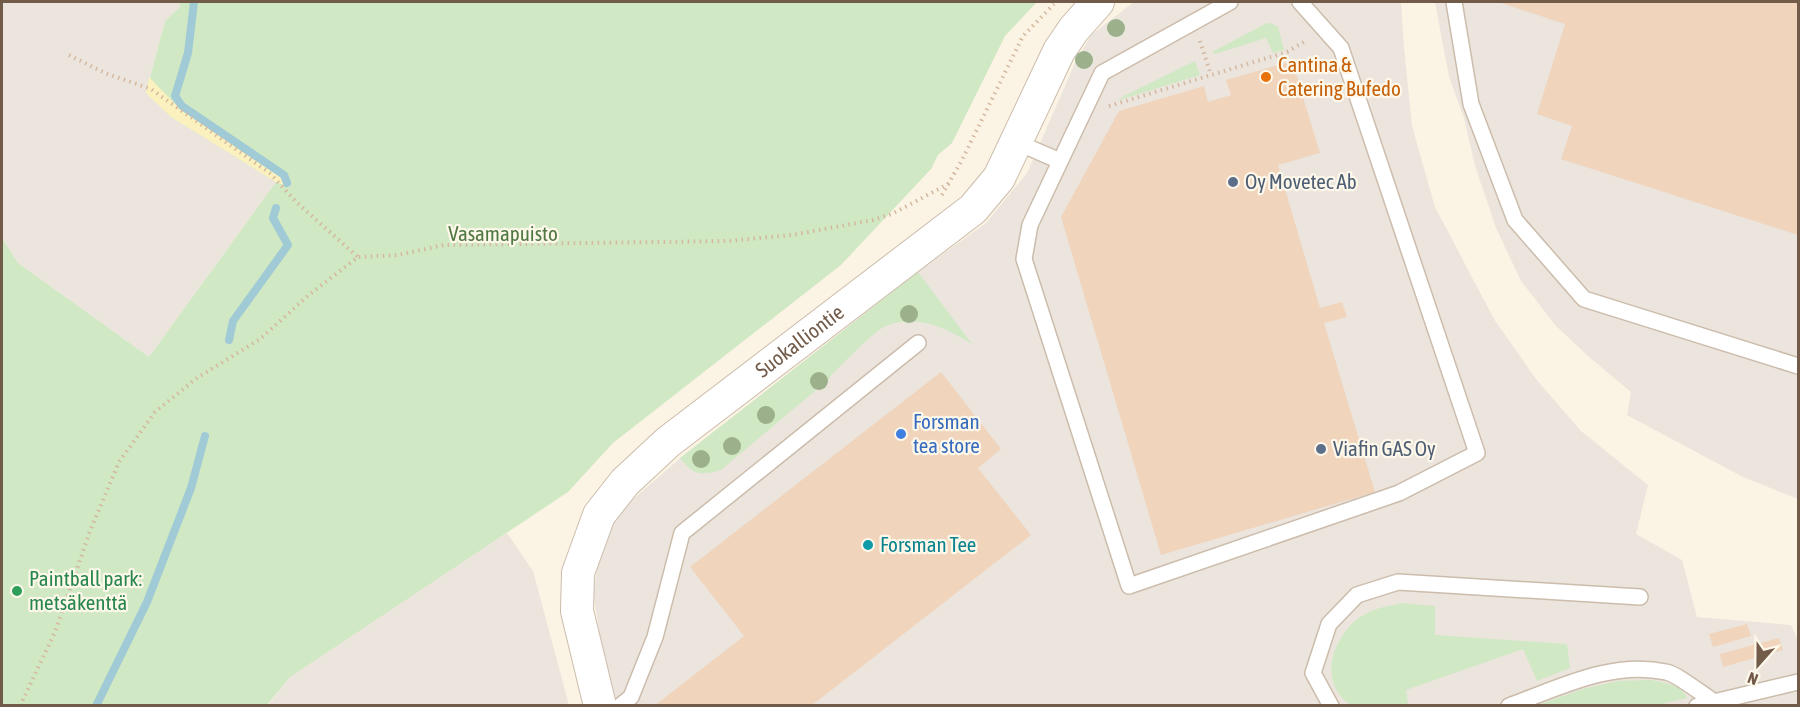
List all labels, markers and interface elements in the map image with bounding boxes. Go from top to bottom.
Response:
place label: Cantina & Catering Bufedo [1278,52,1401,100]
marker: Cantina & Catering Bufedo [1259,70,1273,84]
place label: Oy Movetec Ab [1245,169,1357,193]
marker: Oy Movetec Ab [1226,175,1240,189]
park label: Vasamapuisto [448,221,558,245]
street label: Suokalliontie [750,299,848,382]
place label: Forsman tea store [913,409,980,457]
marker: Forsman tea store [894,427,908,441]
place label: Viafin GAS Oy [1333,436,1436,460]
marker: Viafin GAS Oy [1314,442,1328,456]
place label: Forsman Tee [880,532,976,556]
marker: Forsman Tee [861,538,875,552]
place label: Paintball park: metsäkenttä [29,566,142,614]
marker: Paintball park: metsäkenttä [10,584,24,598]
north arrow [1728,635,1788,695]
text: N [1745,669,1760,689]

